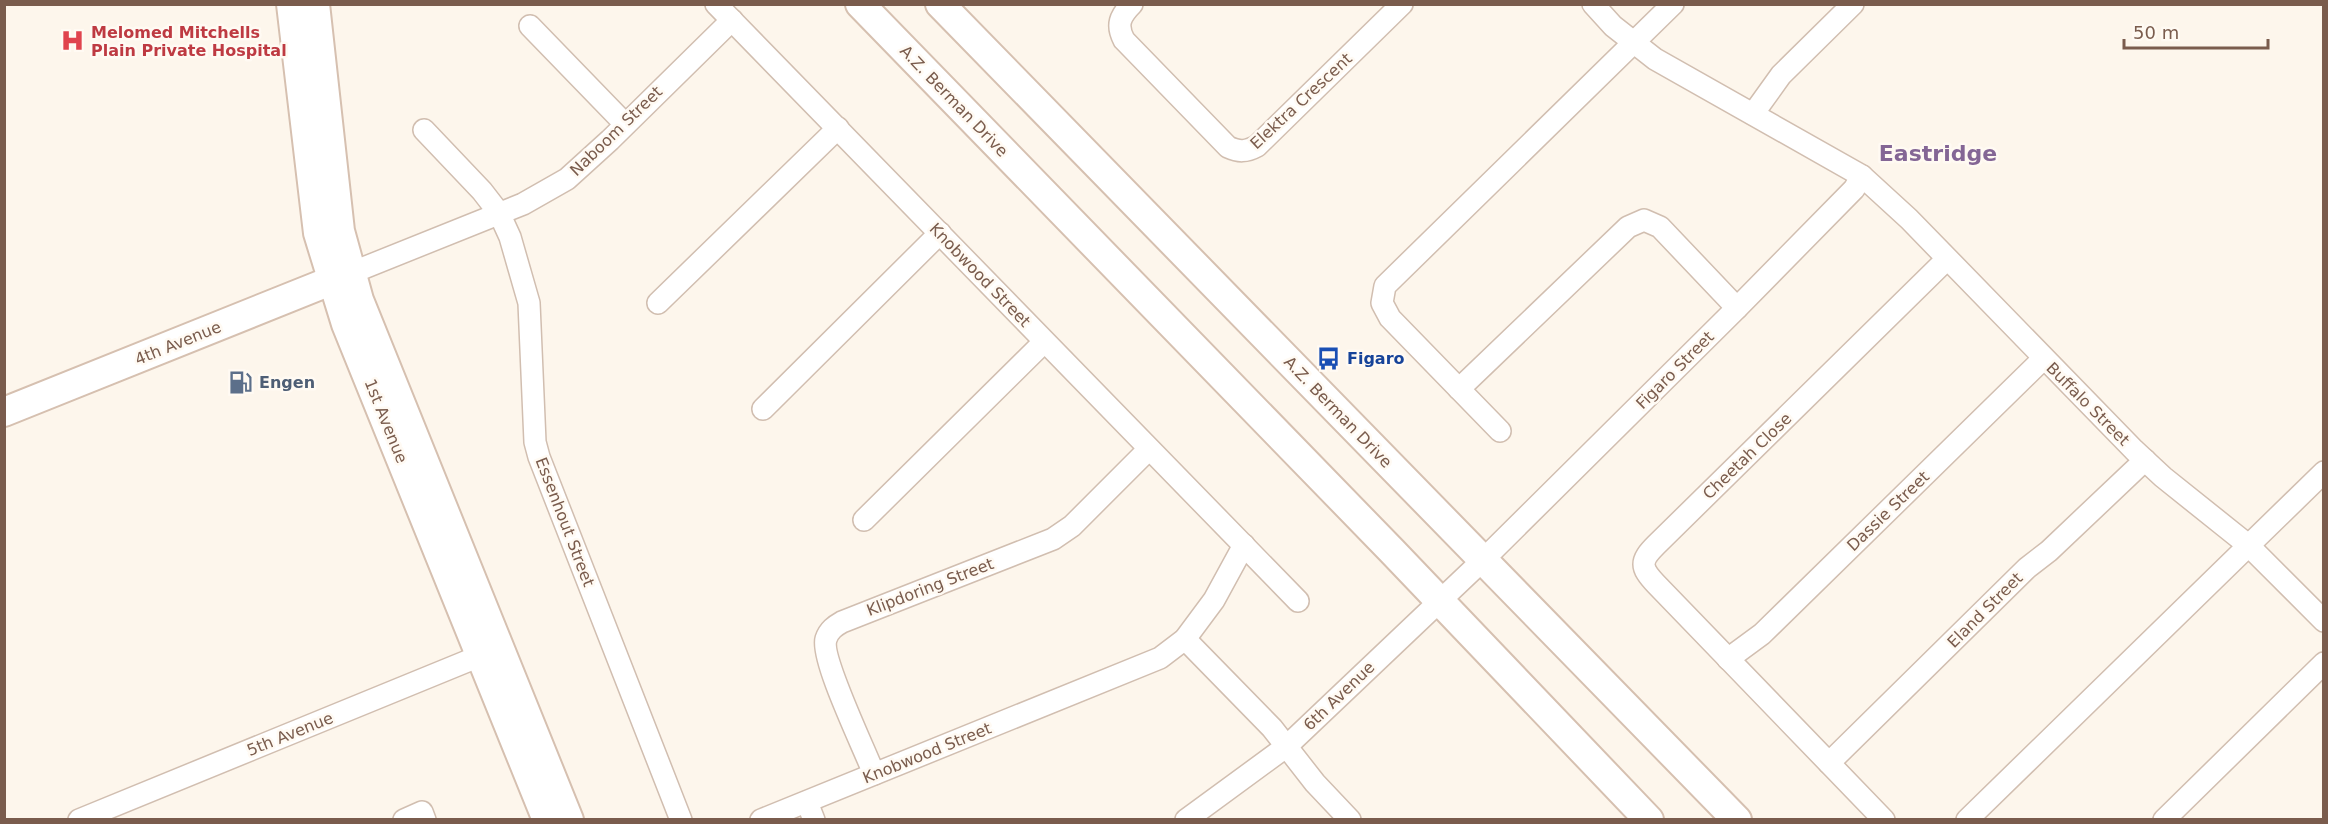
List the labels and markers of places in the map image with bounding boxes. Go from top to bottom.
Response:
place label: Melomed Mitchells Plain Private Hospital [91,23,287,60]
hospital icon: Melomed Mitchells Plain Private Hospital [60,28,86,54]
bus stop icon: Figaro [1316,345,1342,371]
place label: Figaro [1347,349,1405,368]
fuel station icon: Engen [228,369,254,395]
place label: Engen [259,373,315,392]

